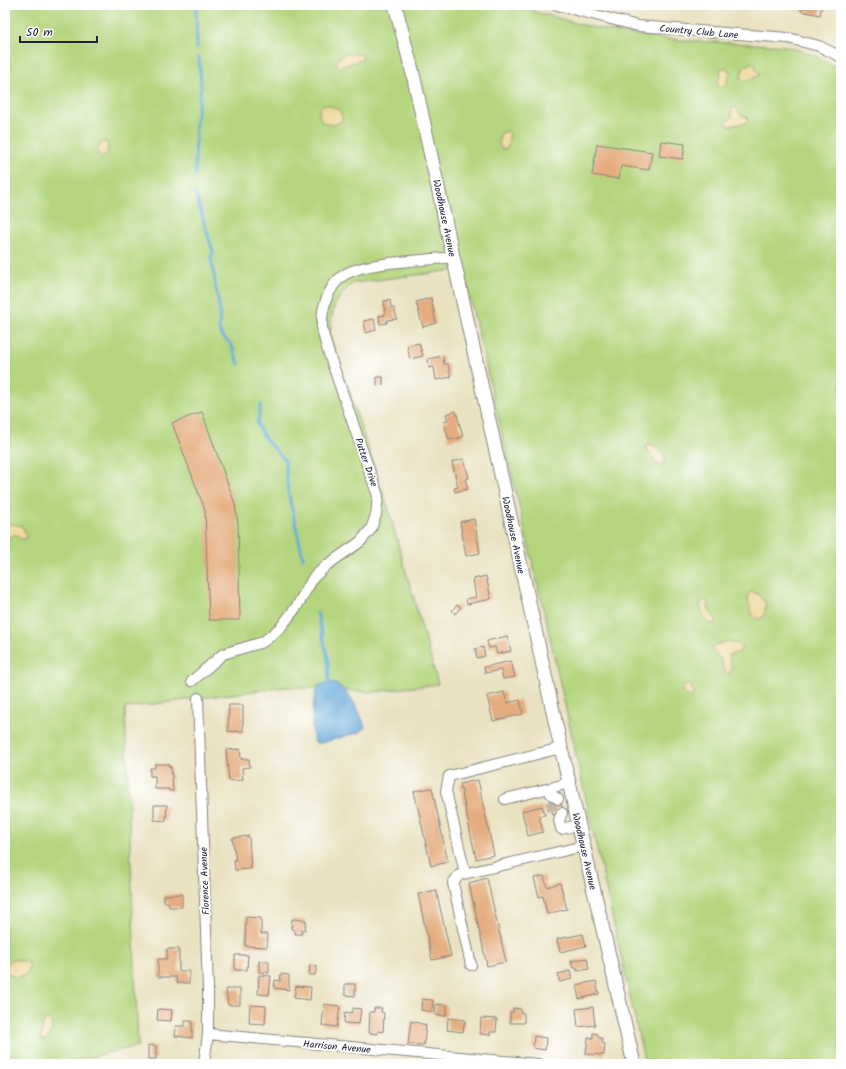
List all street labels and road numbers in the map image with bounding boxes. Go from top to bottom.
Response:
street label: Country Club Lane [659,21,739,43]
street label: Woodhouse Avenue [428,178,460,259]
street label: Putter Drive [350,436,382,489]
street label: Woodhouse Avenue [497,495,529,576]
street label: Woodhouse Avenue [567,811,601,892]
street label: Florence Avenue [196,846,214,915]
street label: Harrison Avenue [302,1036,372,1058]

